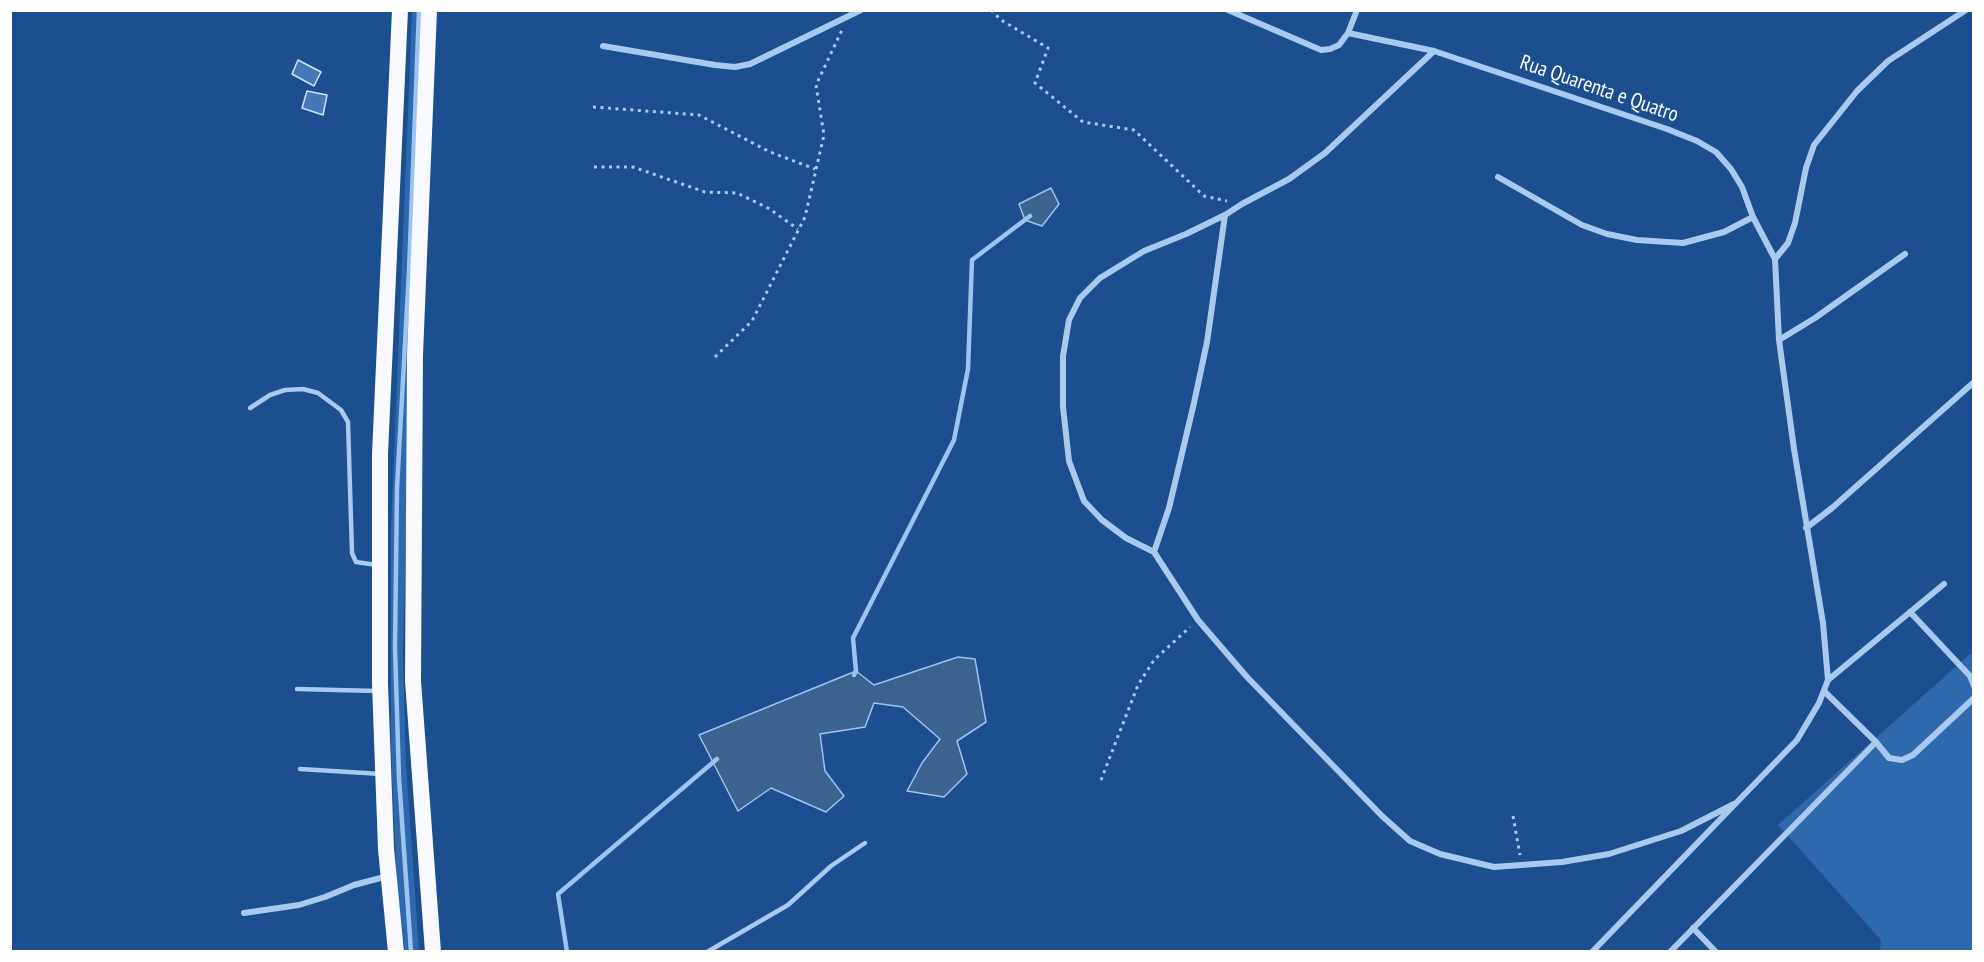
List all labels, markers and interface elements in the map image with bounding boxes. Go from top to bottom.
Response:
street label: Rua Quarenta e Quatro [1516,50,1682,128]

